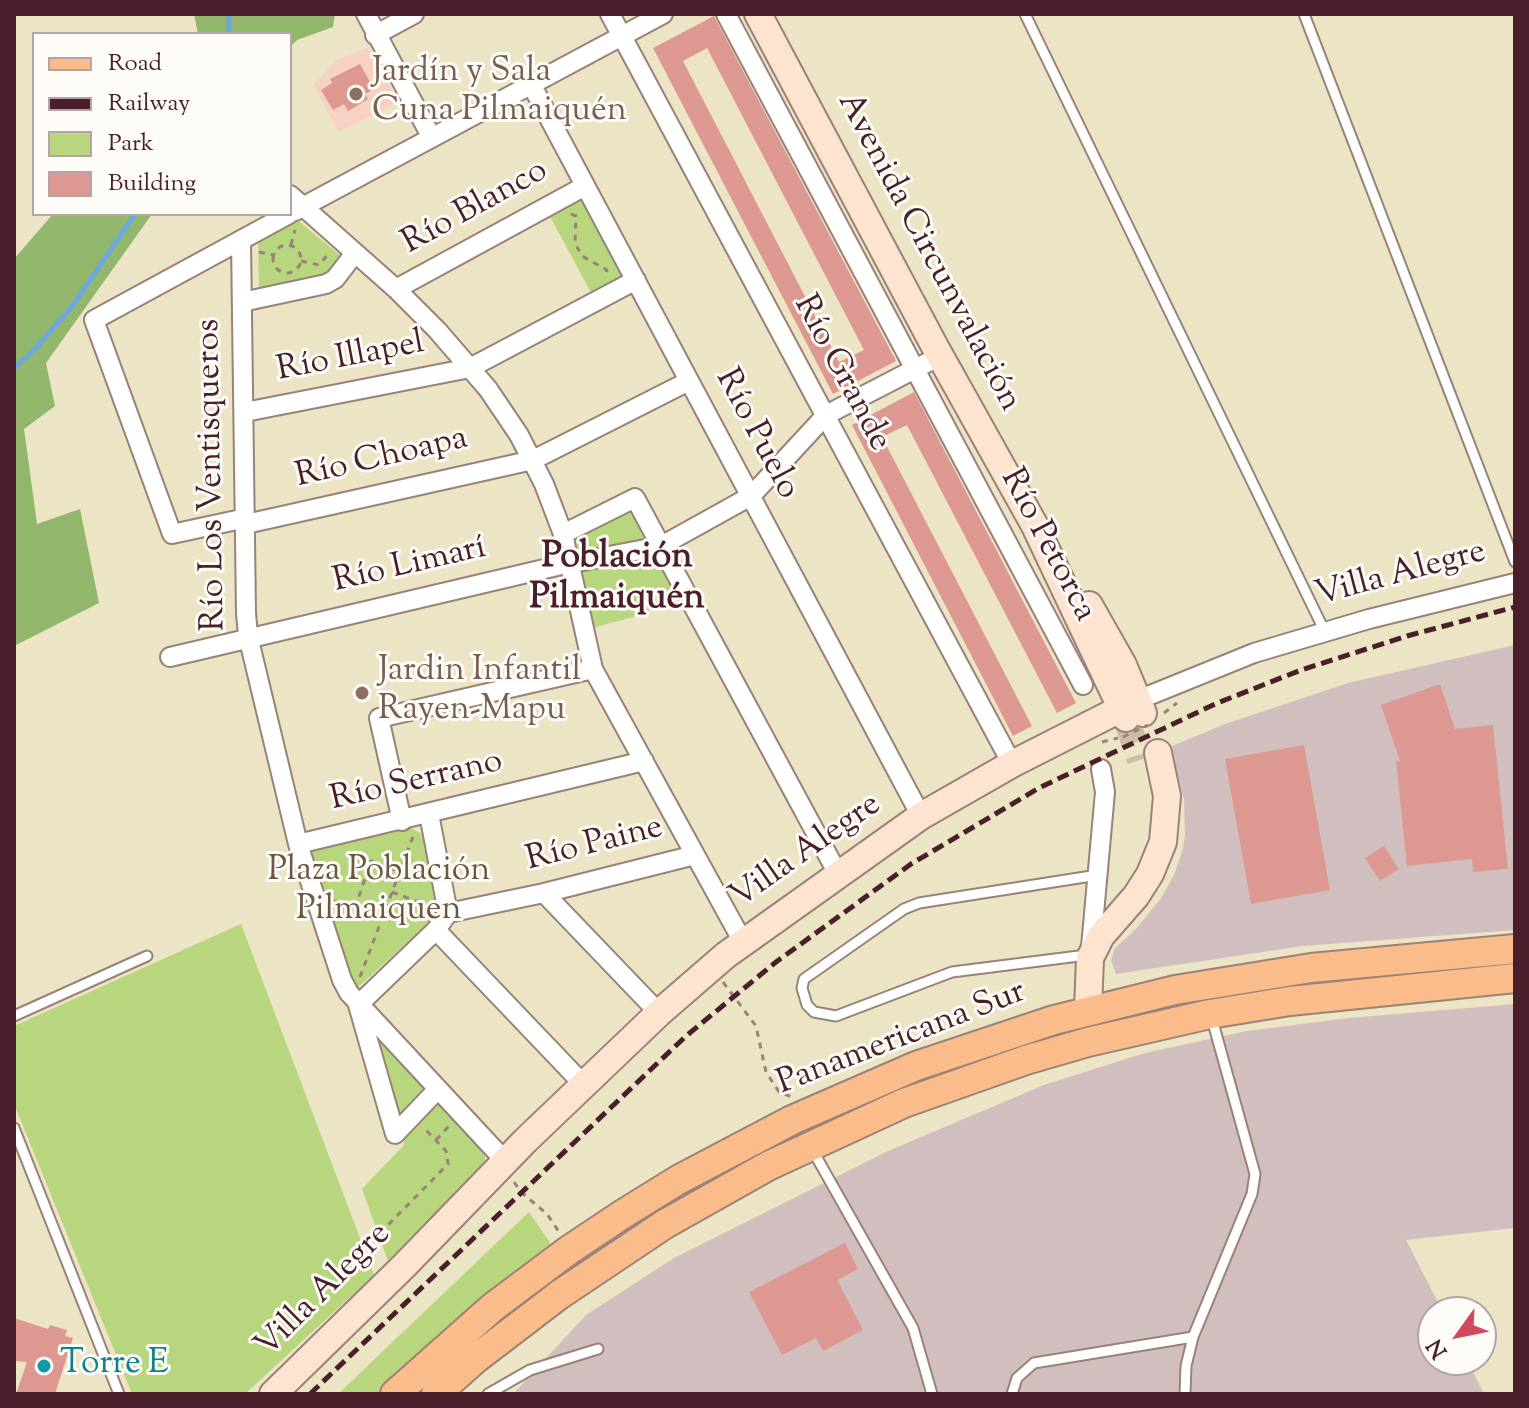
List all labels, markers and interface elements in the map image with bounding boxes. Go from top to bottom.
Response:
legend [32,32,292,216]
text: Road [108,47,162,81]
place label: Jardín y Sala Cuna Pilmaiquén [372,54,627,134]
marker: Jardín y Sala Cuna Pilmaiquén [347,85,365,103]
text: Railway [108,87,190,121]
street label: Avenida Circunvalación [826,87,1028,419]
text: Park [108,127,154,161]
street label: Río Blanco [396,152,556,266]
text: Building [108,167,196,201]
street label: Río Grande [782,289,898,459]
street label: Río Los Ventisqueros [191,318,237,632]
street label: Río Illapel [274,325,428,393]
street label: Río Puelo [704,363,806,507]
street label: Río Choapa [292,420,472,500]
street label: Río Petorca [989,463,1103,629]
street label: Río Limarí [330,530,490,604]
street label: Villa Alegre [1311,534,1491,618]
district label: Población Pilmaiquén [529,538,705,623]
place label: Jardin Infantil Rayen-Mapu [378,653,581,732]
marker: Jardin Infantil Rayen-Mapu [353,684,371,702]
street label: Río Serrano [327,743,507,823]
street label: Villa Alegre [724,786,890,920]
street label: Río Paine [522,809,668,883]
park label: Plaza Población Pilmaiquen [268,853,490,932]
street label: Panamericana Sur [772,974,1032,1106]
street label: Villa Alegre [249,1216,401,1368]
north arrow [1417,1296,1497,1376]
text: N [1420,1332,1457,1364]
place label: Torre E [60,1346,169,1386]
marker: Torre E [35,1357,53,1375]

